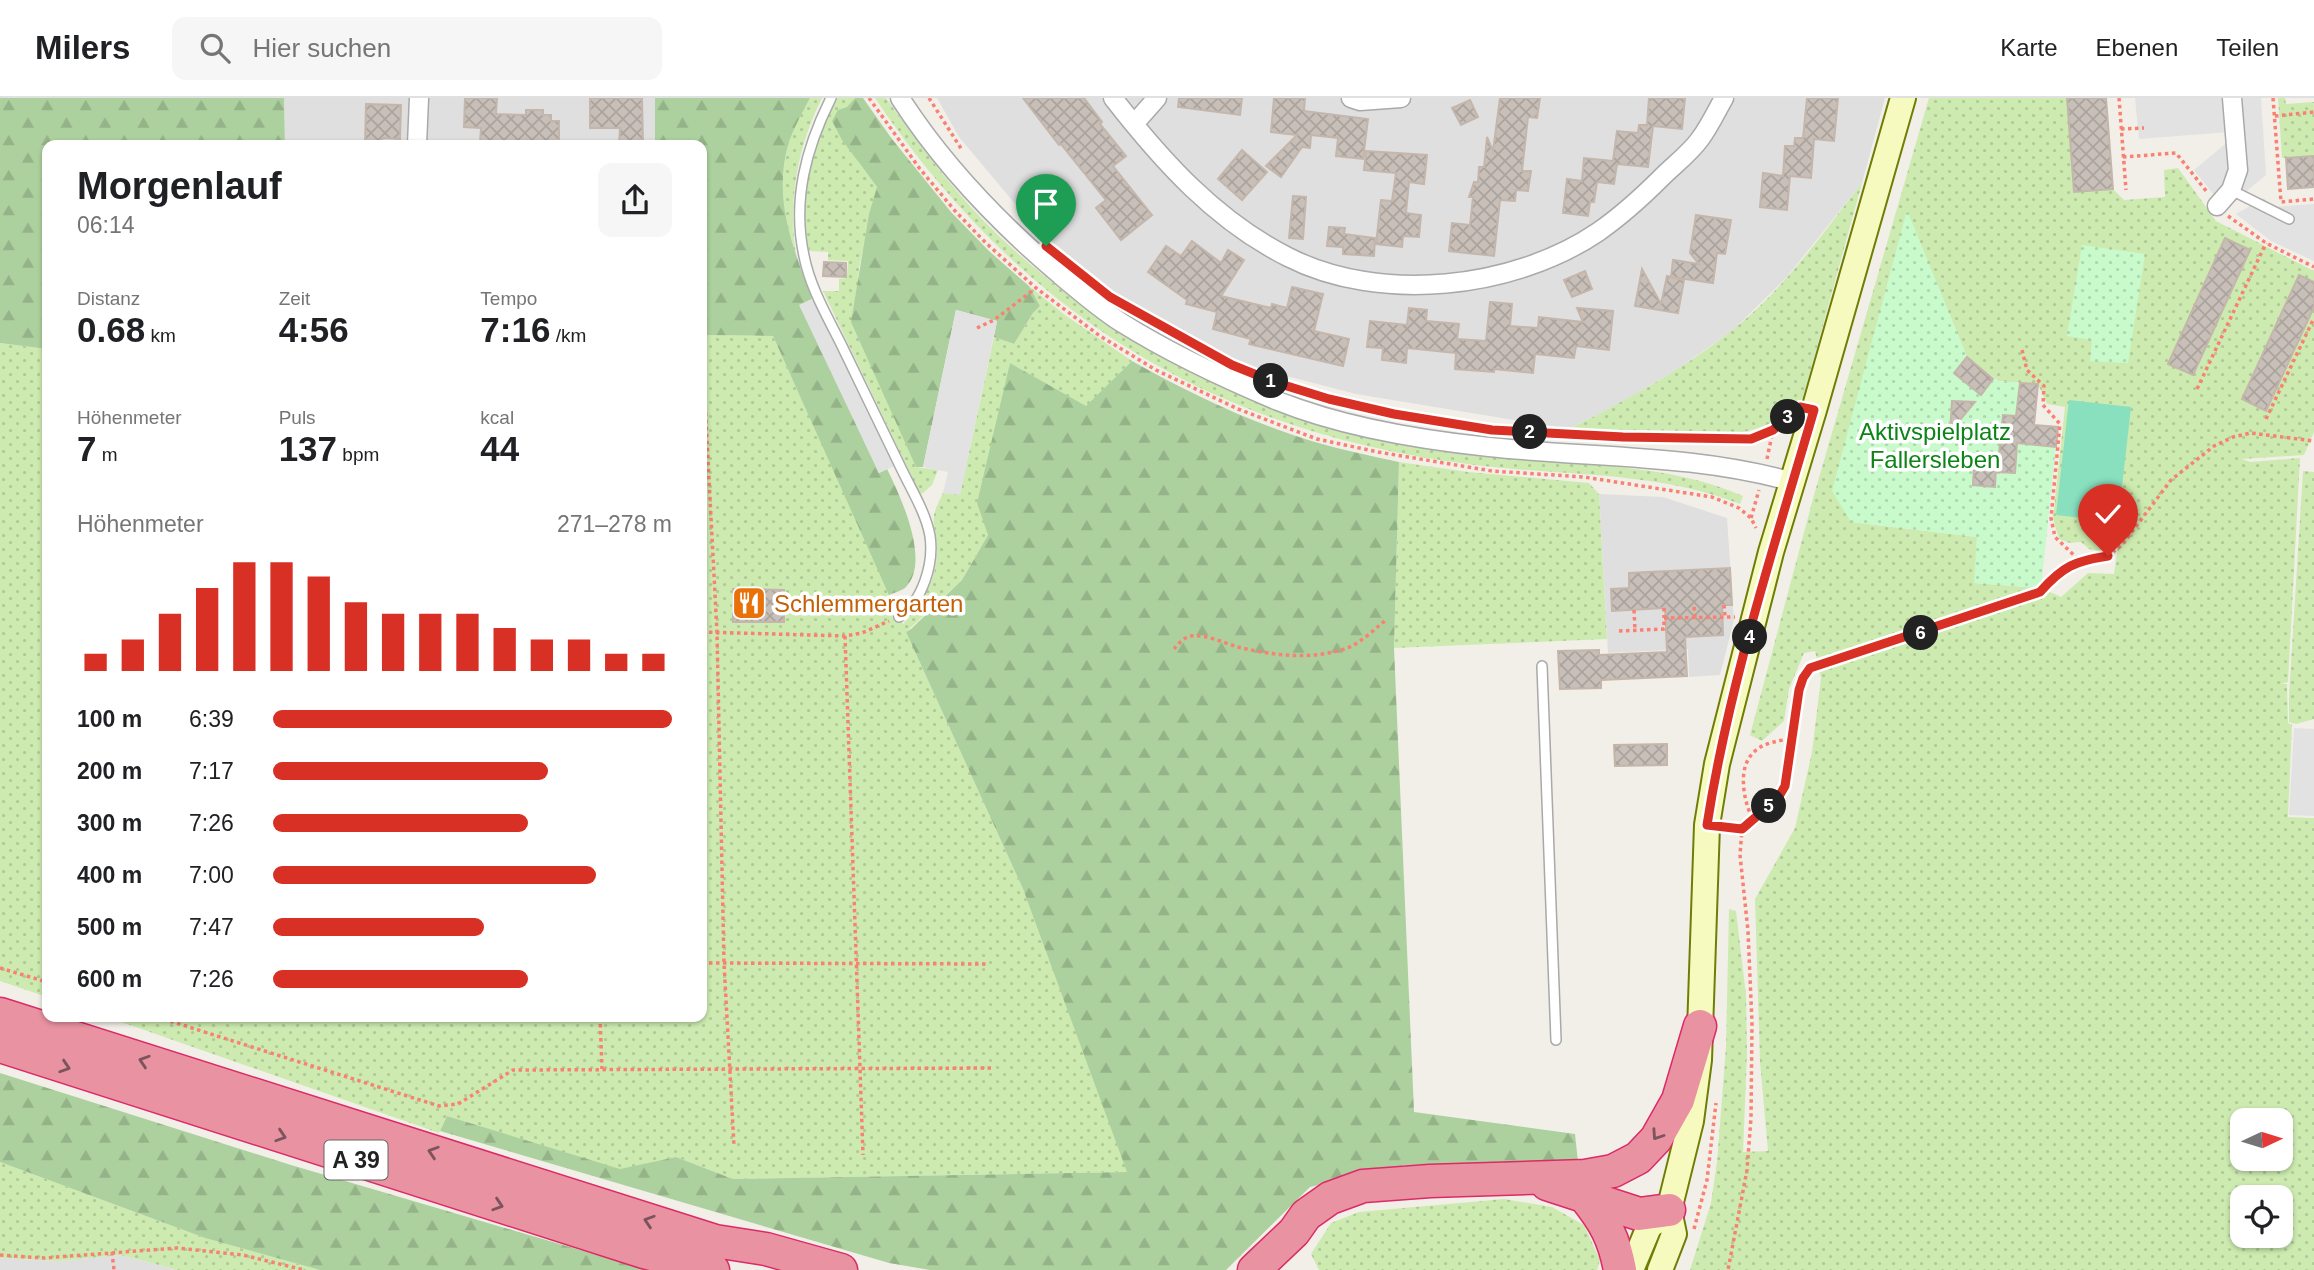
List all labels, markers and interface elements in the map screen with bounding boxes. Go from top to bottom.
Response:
search box [172,17,662,80]
text: Milers [35,29,130,66]
icon: search [196,29,234,67]
text: Hier suchen [252,33,391,63]
text: Karte [2000,34,2058,61]
text: Ebenen [2096,34,2178,61]
text: Teilen [2216,34,2279,61]
button: share [598,163,672,237]
text: Morgenlauf [77,165,282,207]
pin [1016,174,1076,246]
icon: arrive [1027,185,1065,223]
text: 06:14 [77,212,135,238]
text: Distanz [77,288,140,309]
text: Zeit [279,288,310,309]
text: Tempo [480,288,537,309]
text: 0.68 [77,310,145,349]
text: 4:56 [279,310,349,349]
text: 7:16 [480,310,550,349]
text: km [145,325,176,346]
text: /km [550,325,586,346]
pin: 1 [1254,364,1288,398]
text: 1 [1265,370,1276,391]
pin: 3 [1770,400,1806,434]
text: 3 [1782,406,1793,427]
text: Höhenmeter [77,407,182,428]
text: Puls [279,407,316,428]
text: kcal [480,407,514,428]
pin: 2 [1512,414,1548,450]
park label: Aktivspielplatz Fallersleben [1859,418,2011,473]
text: 2 [1524,421,1535,442]
text: 7 [77,429,96,468]
text: 137 [279,429,337,468]
text: 44 [480,429,519,468]
text: m [96,444,118,465]
text: bpm [337,444,379,465]
pin [2078,484,2138,556]
icon: check [2089,495,2127,533]
text: Höhenmeter [77,511,204,537]
text: 271–278 m [557,511,672,537]
restaurant icon: Schlemmergarten [730,584,768,622]
place label: Schlemmergarten [774,590,963,617]
pin: 6 [1904,616,1938,650]
pin: 4 [1732,620,1768,654]
text: 6 [1915,622,1926,643]
text: 4 [1744,626,1755,647]
text: 100 m [77,706,142,732]
text: 6:39 [189,706,234,732]
text: 200 m [77,758,142,784]
text: 7:17 [189,758,234,784]
pin: 5 [1752,788,1786,824]
text: 5 [1763,795,1774,816]
text: 300 m [77,810,142,836]
text: 7:26 [189,810,234,836]
text: 400 m [77,862,142,888]
text: 7:00 [189,862,234,888]
text: 500 m [77,914,142,940]
text: 7:47 [189,914,234,940]
text: 600 m [77,966,142,992]
text: 7:26 [189,966,234,992]
one-way arrow [138,1054,150,1069]
one-way arrow [59,1058,71,1073]
north arrow [2230,1108,2292,1171]
map controls [2230,1108,2293,1248]
one-way arrow [1653,1127,1665,1140]
one-way arrow [275,1128,287,1143]
road number: A 39 [324,1140,388,1180]
one-way arrow [427,1146,439,1161]
button: locate [2230,1185,2293,1248]
one-way arrow [492,1197,504,1212]
one-way arrow [644,1215,656,1229]

